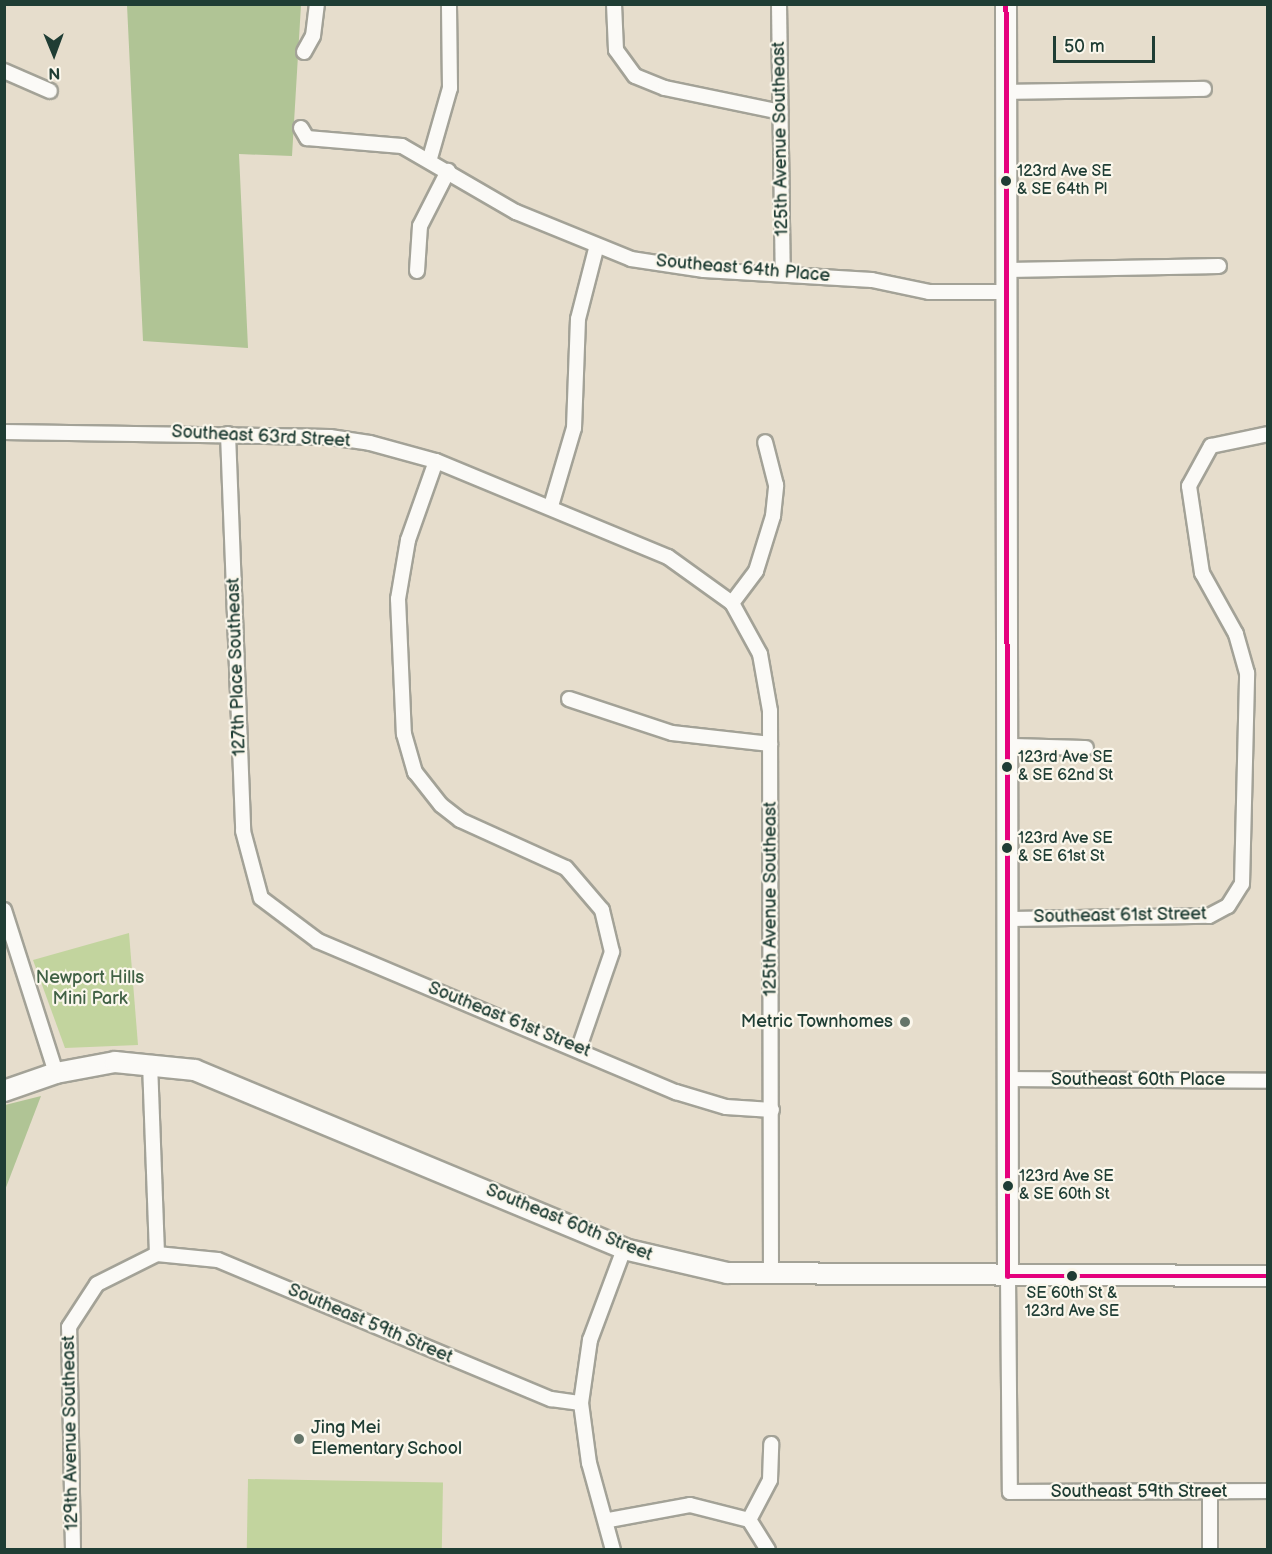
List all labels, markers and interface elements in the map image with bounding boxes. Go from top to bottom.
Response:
north arrow [24,24,84,84]
scale bar [1056,24,1158,62]
text: 50 m [1064,36,1105,57]
street label: 125th Avenue Southeast [768,41,794,237]
text: N [48,63,61,82]
place label: 123rd Ave SE & SE 64th Pl [1017,162,1112,200]
marker: 123rd Ave SE & SE 64th Pl [1000,175,1012,187]
street label: Southeast 64th Place [655,251,831,287]
street label: Southeast 63rd Street [171,422,351,452]
street label: 127th Place Southeast [223,577,251,757]
place label: 123rd Ave SE & SE 62nd St [1018,748,1114,786]
marker: 123rd Ave SE & SE 62nd St [1001,761,1013,773]
street label: 125th Avenue Southeast [760,801,782,997]
place label: 123rd Ave SE & SE 61st St [1018,829,1113,867]
marker: 123rd Ave SE & SE 61st St [1001,842,1013,854]
street label: Southeast 61st Street [1033,904,1207,928]
park label: Newport Hills Mini Park [36,968,144,1010]
street label: Southeast 61st Street [425,978,593,1062]
place label: Metric Townhomes [740,1011,893,1033]
marker: Metric Townhomes [898,1015,912,1029]
street label: Southeast 60th Place [1051,1069,1225,1091]
place label: 123rd Ave SE & SE 60th St [1019,1167,1114,1205]
street label: Southeast 60th Street [482,1180,656,1266]
marker: 123rd Ave SE & SE 60th St [1002,1180,1014,1192]
marker: SE 60th St & 123rd Ave SE [1066,1270,1078,1282]
street label: Southeast 59th Street [284,1279,456,1369]
place label: SE 60th St & 123rd Ave SE [1025,1284,1119,1322]
street label: 129th Avenue Southeast [58,1335,84,1531]
place label: Jing Mei Elementary School [311,1418,464,1460]
marker: Jing Mei Elementary School [292,1432,306,1446]
street label: Southeast 59th Street [1050,1481,1228,1503]

